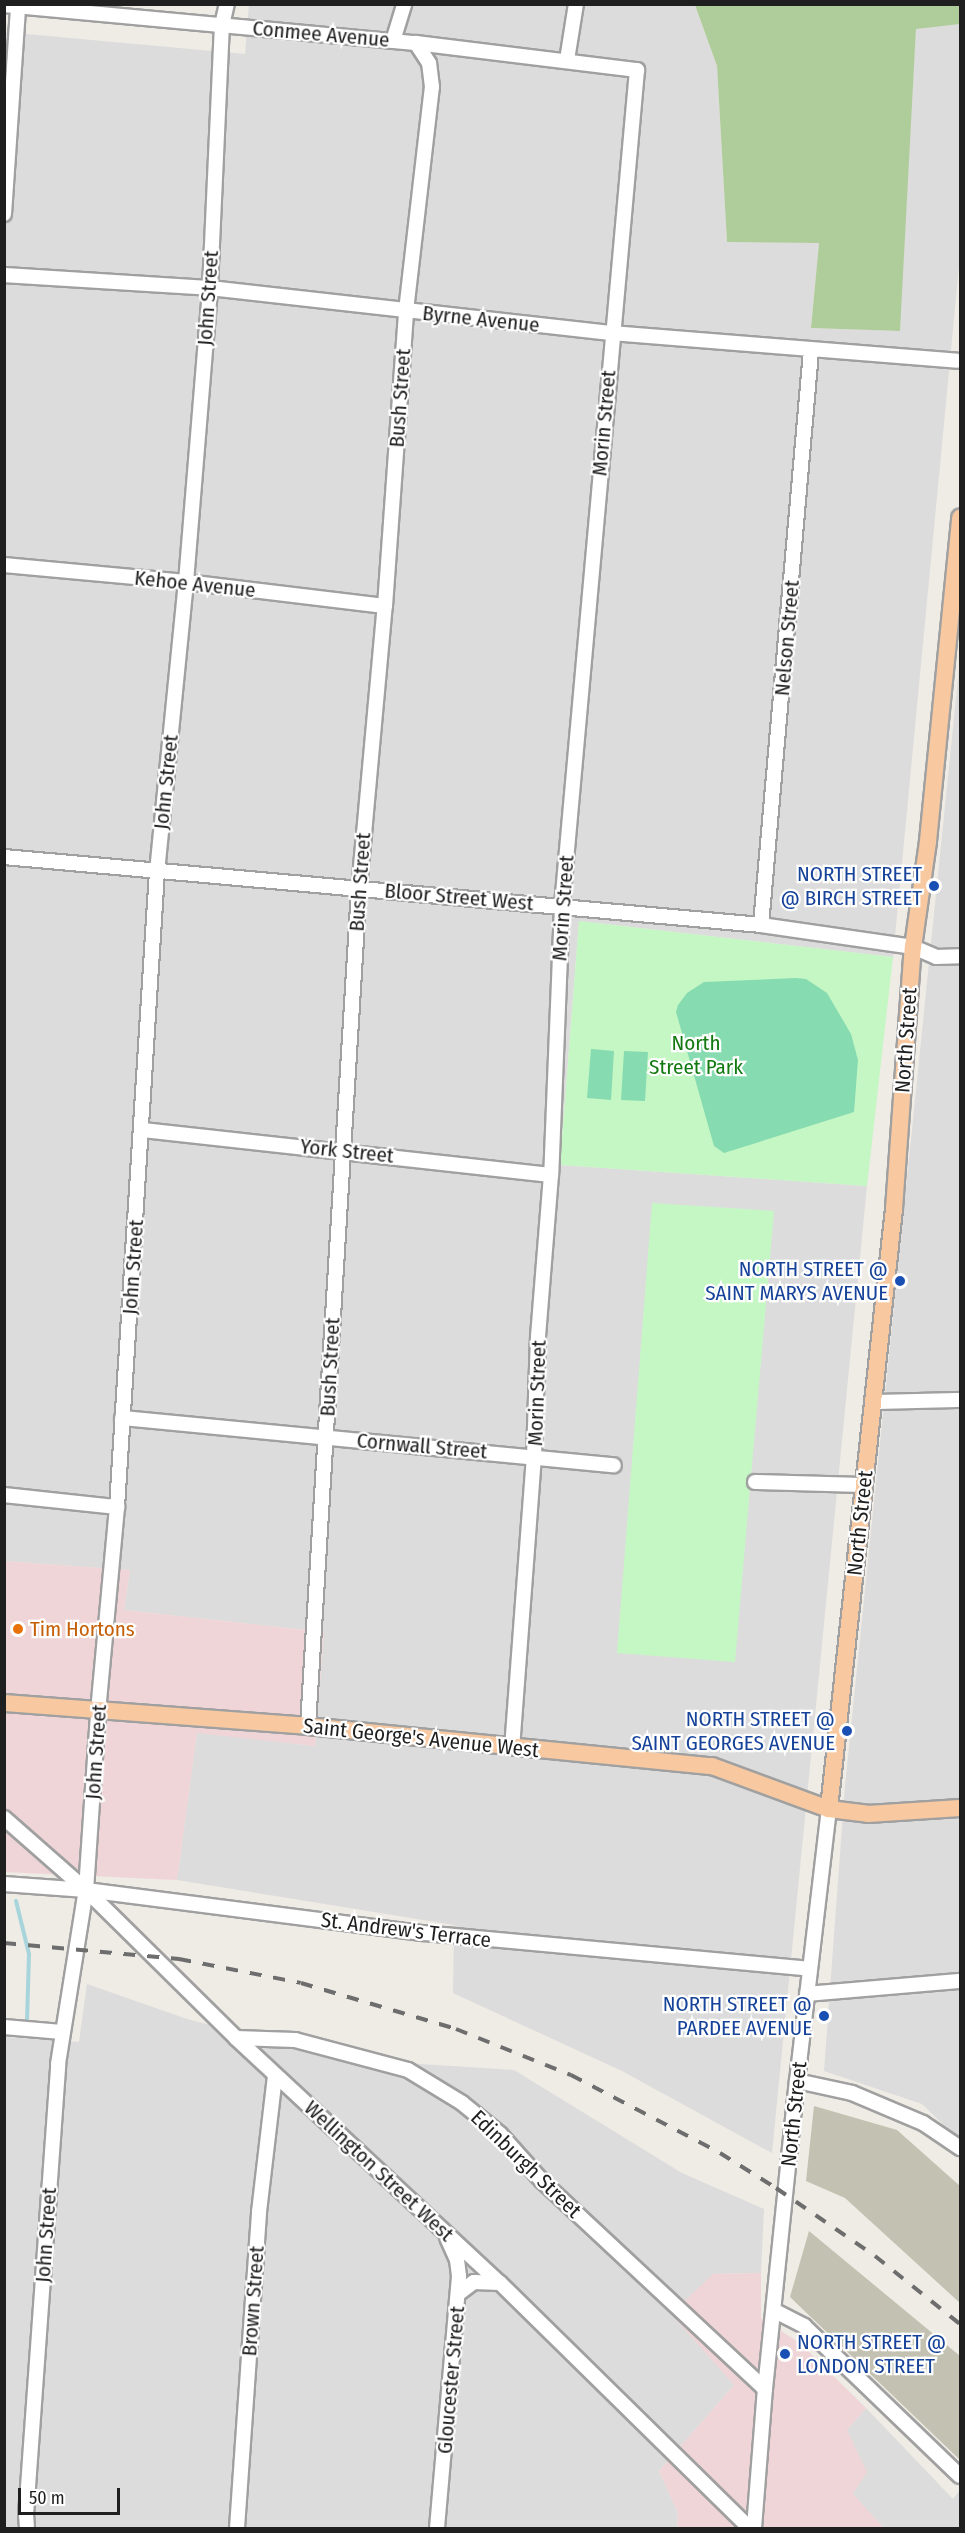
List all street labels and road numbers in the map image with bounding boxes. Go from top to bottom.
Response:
street label: Conmee Avenue [252,15,390,53]
street label: John Street [192,249,224,347]
street label: Byrne Avenue [421,300,541,338]
street label: Bush Street [384,348,416,448]
street label: Morin Street [587,369,621,477]
street label: Kehoe Avenue [133,565,257,603]
street label: Nelson Street [769,579,805,697]
street label: John Street [148,733,184,831]
street label: Bush Street [344,832,376,932]
street label: Morin Street [547,854,579,962]
street label: Bloor Street West [383,878,535,916]
street label: North Street [890,986,922,1094]
street label: York Street [299,1134,395,1168]
street label: John Street [117,1218,149,1316]
street label: Bush Street [315,1317,345,1417]
street label: Morin Street [523,1339,551,1447]
street label: Cornwall Street [356,1428,488,1464]
street label: North Street [842,1469,878,1577]
street label: John Street [80,1703,112,1801]
street label: Saint George's Avenue West [302,1713,540,1763]
street label: St. Andrew's Terrace [320,1907,492,1953]
street label: North Street [776,2060,812,2168]
street label: Wellington Street West [299,2095,459,2247]
street label: Edinburgh Street [466,2105,586,2223]
street label: John Street [30,2186,62,2284]
street label: Brown Street [237,2245,269,2357]
street label: Gloucester Street [432,2305,470,2455]

